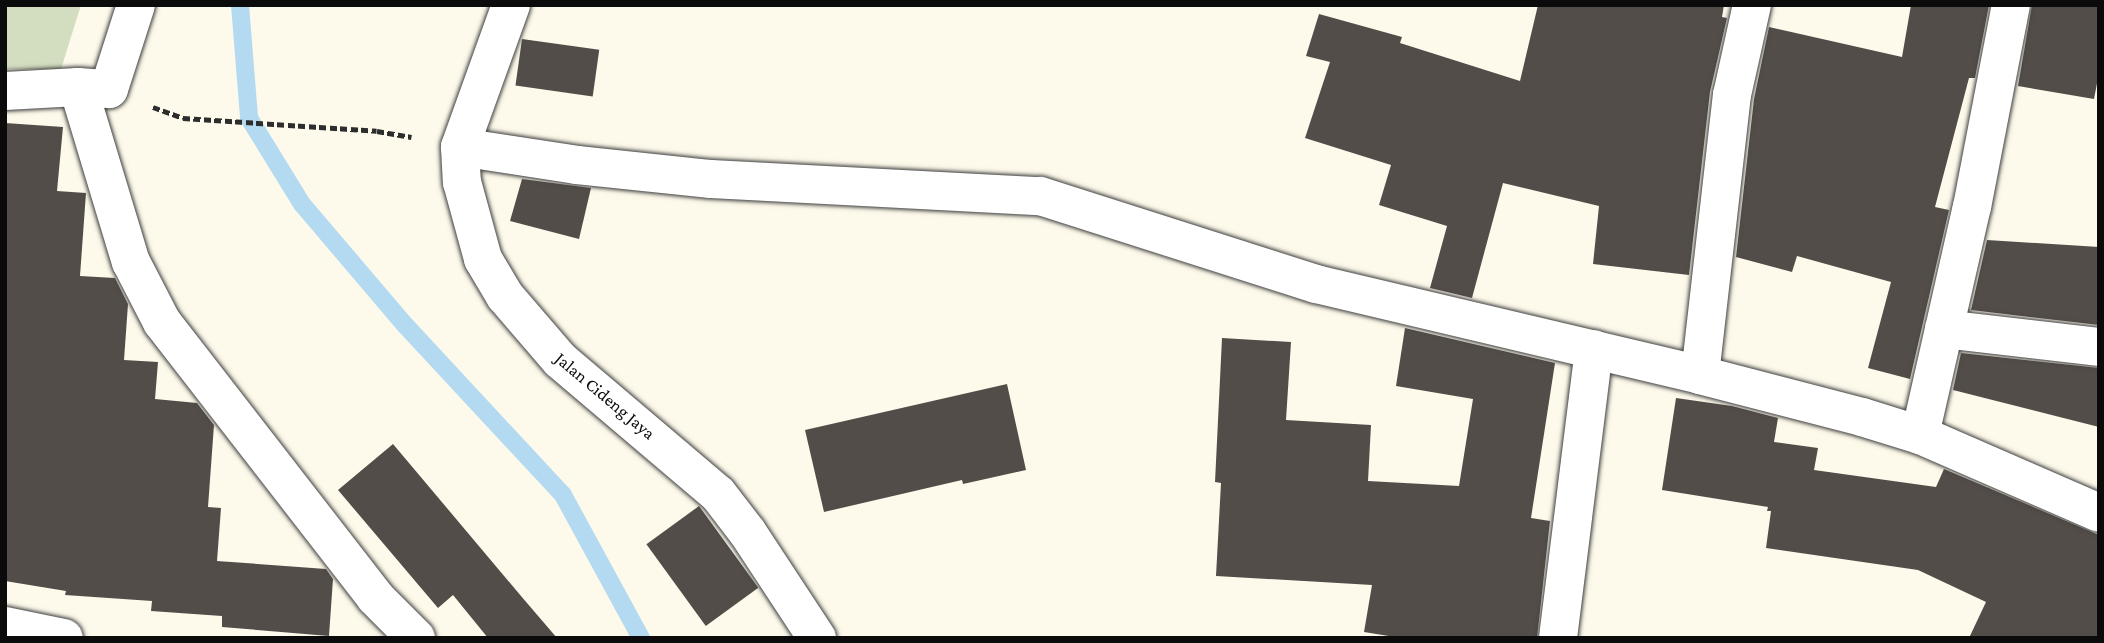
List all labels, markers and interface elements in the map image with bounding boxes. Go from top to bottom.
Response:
street label: Jalan Cideng Jaya [550,348,660,444]

